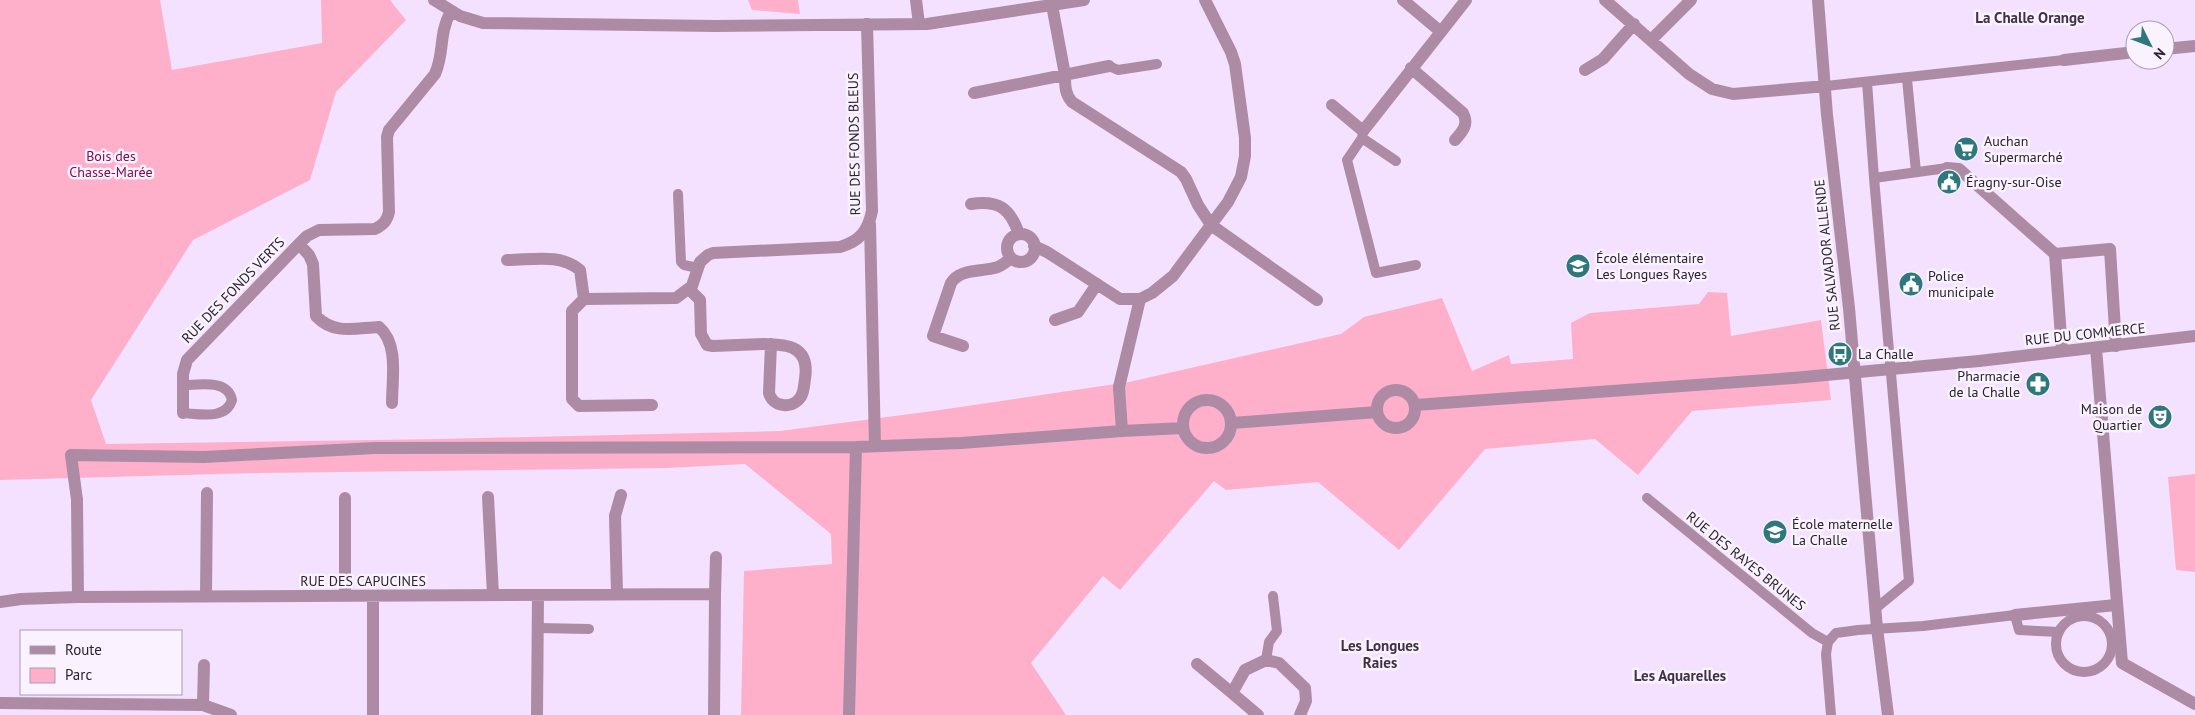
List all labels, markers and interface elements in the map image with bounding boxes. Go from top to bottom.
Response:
district label: La Challe Orange [1975,8,2085,27]
north arrow [2125,20,2175,70]
text: N [2150,44,2169,63]
street label: RUE DES FONDS BLEUS [844,73,864,215]
place label: Auchan Supermarché [1984,132,2063,166]
supermarket icon: Auchan Supermarché [1953,136,1979,162]
park label: Bois des Chasse-Marée [69,147,153,181]
public building icon: Éragny-sur-Oise [1936,169,1962,195]
place label: Éragny-sur-Oise [1966,173,2062,191]
street label: RUE SALVADOR ALLENDE [1810,178,1844,332]
street label: RUE DES FONDS VERTS [178,233,288,347]
place label: École élémentaire Les Longues Rayes [1596,249,1707,283]
school or university icon: École élémentaire Les Longues Rayes [1565,253,1591,279]
place label: Police municipale [1928,267,1994,301]
public building icon: Police municipale [1898,271,1924,297]
street label: RUE DU COMMERCE [2024,319,2146,349]
bus stop icon: La Challe [1827,341,1853,367]
place label: La Challe [1858,345,1914,363]
place label: Pharmacie de la Challe [1949,367,2020,401]
pharmacy icon: Pharmacie de la Challe [2025,371,2051,397]
place label: Maison de Quartier [2081,400,2142,434]
theatre icon: Maison de Quartier [2147,404,2173,430]
street label: RUE DES RAYES BRUNES [1683,507,1809,615]
place label: École maternelle La Challe [1792,515,1893,549]
school or university icon: École maternelle La Challe [1762,519,1788,545]
street label: RUE DES CAPUCINES [300,572,426,590]
legend [20,630,182,695]
district label: Les Longues Raies [1341,636,1419,672]
text: Route [65,640,102,659]
text: Parc [65,665,92,684]
district label: Les Aquarelles [1634,666,1726,685]

